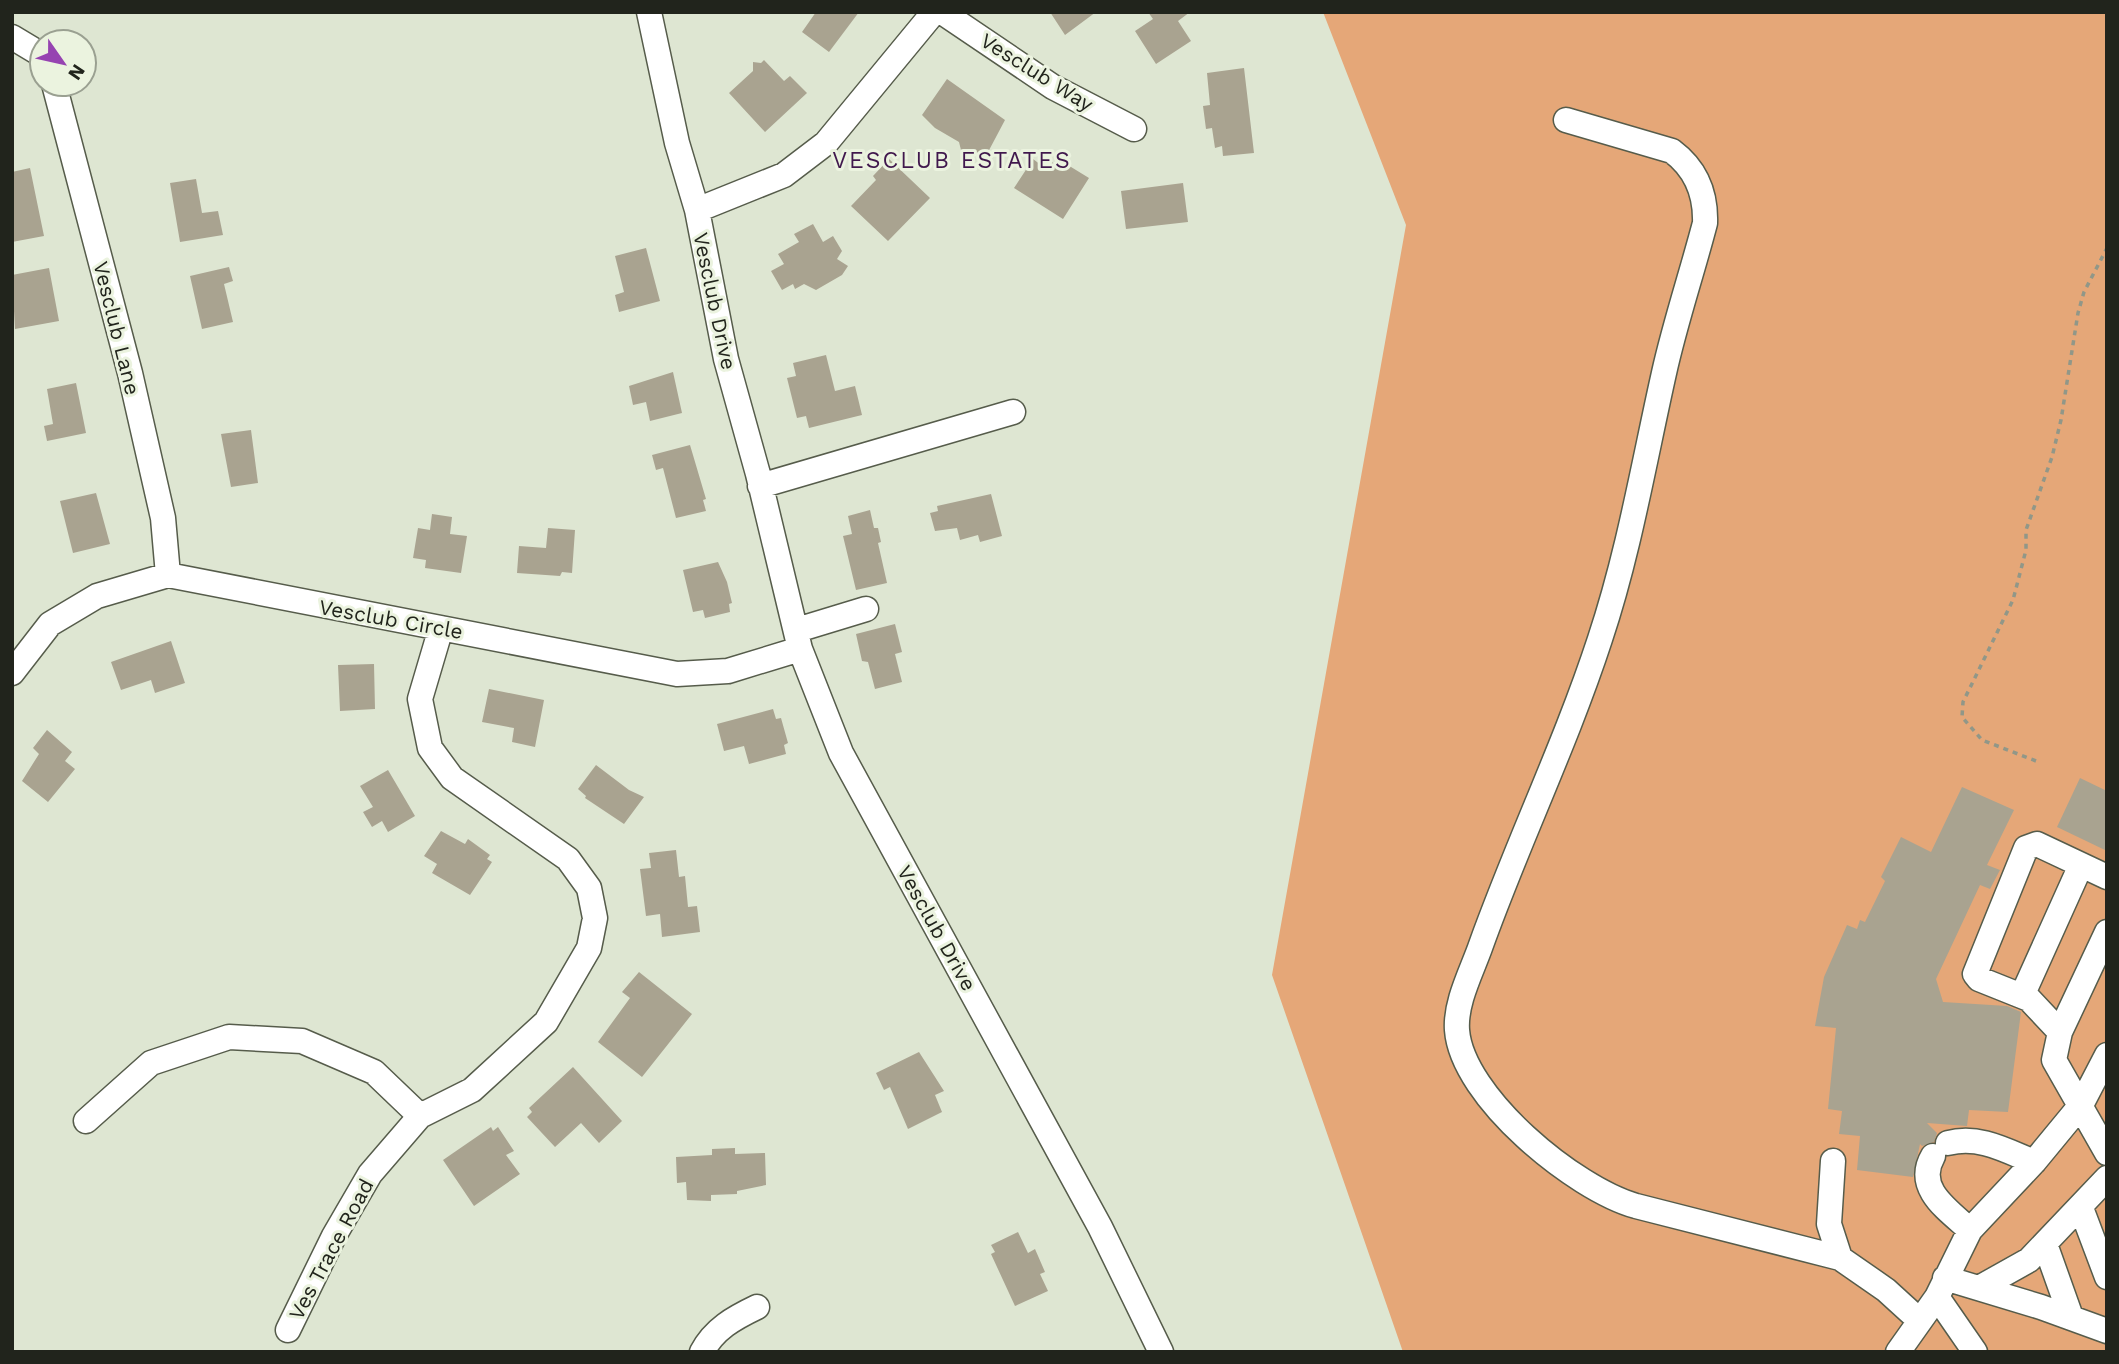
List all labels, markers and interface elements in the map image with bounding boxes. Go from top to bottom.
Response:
street label: Vesclub Way [976,27,1098,117]
north arrow [28,28,98,98]
text: N [63,60,90,84]
district label: VESCLUB ESTATES [832,147,1072,174]
street label: Vesclub Drive [688,230,742,372]
street label: Vesclub Lane [88,259,146,397]
street label: Vesclub Circle [317,594,465,644]
street label: Vesclub Drive [892,861,982,995]
street label: Ves Trace Road [283,1174,379,1324]

